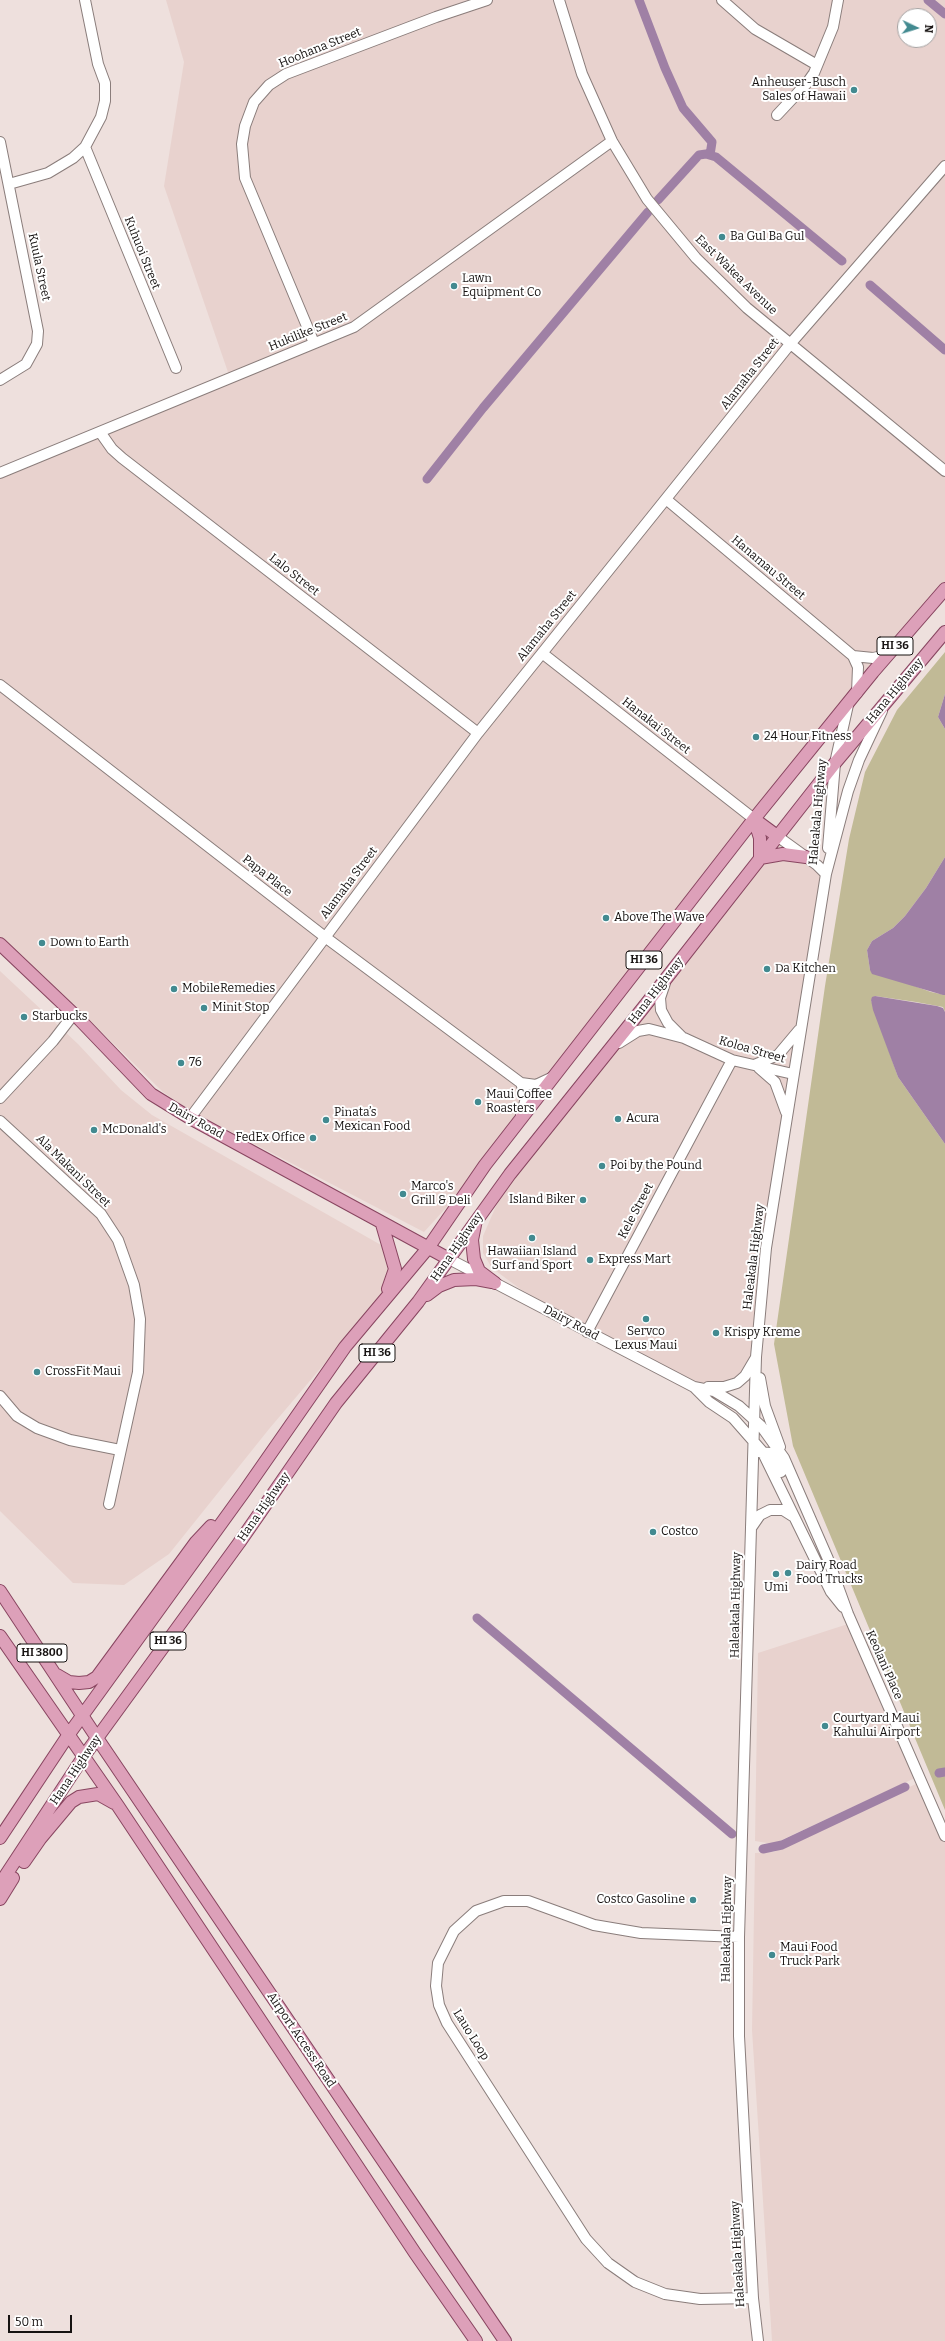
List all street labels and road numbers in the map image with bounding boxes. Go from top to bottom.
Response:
street label: Hoohana Street [277,25,363,71]
street label: Kuhuoi Street [121,215,163,291]
street label: Kuula Street [25,232,53,302]
street label: East Wakea Avenue [692,232,780,318]
street label: Hukilike Street [267,310,349,354]
street label: Alamaha Street [718,335,782,413]
street label: Hanamau Street [728,533,808,603]
street label: Lalo Street [266,551,322,599]
street label: Alamaha Street [514,588,580,664]
road number: HI 36 [877,637,913,655]
street label: Hana Highway [863,655,927,727]
street label: Hanakai Street [619,695,693,757]
street label: Haleakala Highway [806,758,830,866]
street label: Alamaha Street [317,844,381,922]
street label: Papa Place [239,852,295,900]
road number: HI 36 [626,951,662,969]
street label: Hana Highway [625,955,687,1027]
street label: Koloa Street [717,1034,787,1066]
street label: Dairy Road [166,1100,226,1142]
street label: Ala Makani Street [33,1132,113,1210]
street label: Kele Street [615,1181,657,1241]
street label: Haleakala Highway [740,1203,768,1311]
street label: Hana Highway [428,1210,486,1284]
street label: Dairy Road [541,1302,601,1344]
road number: HI 36 [359,1344,395,1362]
street label: Hana Highway [235,1470,293,1544]
street label: Haleakala Highway [728,1552,744,1658]
street label: Keolani Place [862,1628,906,1702]
road number: HI 36 [150,1632,186,1650]
road number: HI 3800 [17,1644,67,1662]
street label: Hana Highway [47,1732,105,1808]
street label: Haleakala Highway [719,1876,735,1982]
street label: Airport Access Road [264,1990,338,2090]
street label: Lauo Loop [450,2007,492,2063]
street label: Haleakala Highway [728,2200,748,2308]

